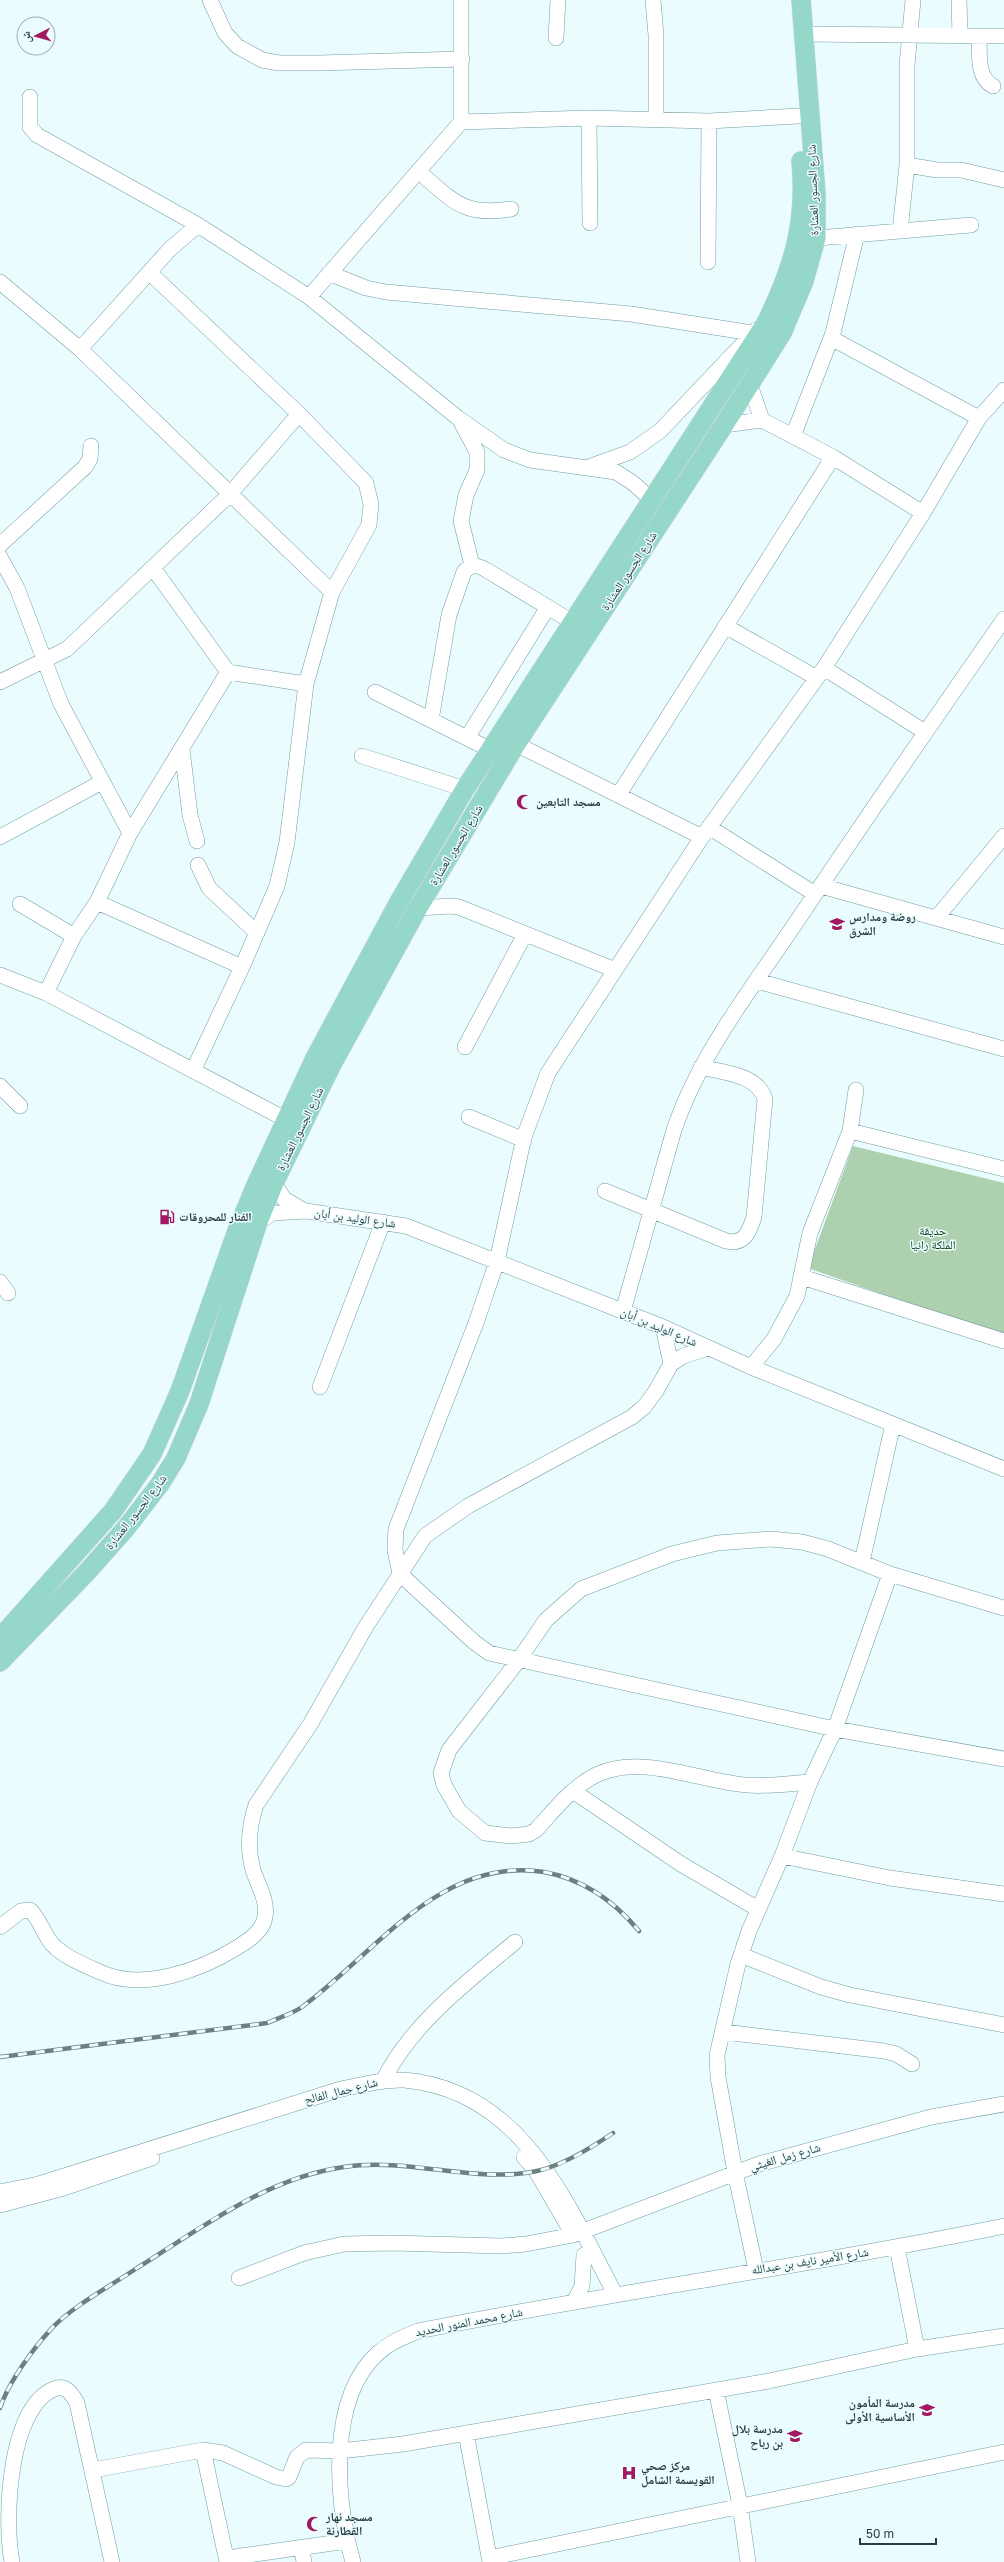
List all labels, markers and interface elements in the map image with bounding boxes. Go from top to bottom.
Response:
north arrow [16,16,56,56]
text: ش [18,30,35,44]
street label: شارع الجسور العشارة [803,144,823,236]
street label: شارع الجسور العشارة [597,528,661,614]
mosque icon: مسجد التابعين [515,793,533,811]
place label: مسجد التابعين [536,794,601,810]
street label: شارع الجسور العشارة [426,802,486,888]
place label: روضة ومدارس الشرق [849,909,916,939]
school or university icon: روضة ومدارس الشرق [828,915,846,933]
street label: شارع الجسور العشارة [273,1084,327,1174]
street label: شارع الوليد بن أبان [313,1204,397,1232]
fuel station icon: الفنار للمحروقات [158,1208,176,1226]
place label: الفنار للمحروقات [179,1209,252,1224]
park label: حديقة الملكة رانيا [910,1223,956,1252]
street label: شارع الوليد بن أبان [618,1304,700,1350]
street label: شارع الجسور العشارة [102,1471,170,1553]
street label: شارع جمال الفالح [303,2074,380,2108]
street label: شارع زمل الغيثي [748,2139,823,2177]
street label: شارع الأمير نايف بن عبدالله [750,2244,870,2278]
street label: شارع محمد المنور الحديد [414,2304,524,2340]
place label: مدرسة المأمون الأساسية الأولى [845,2395,915,2425]
school or university icon: مدرسة المأمون الأساسية الأولى [918,2401,936,2419]
place label: مدرسة بلال بن رباح [732,2421,783,2451]
school or university icon: مدرسة بلال بن رباح [786,2427,804,2445]
place label: مركز صحي القويسمة الشامل [641,2458,715,2488]
hospital icon: مركز صحي القويسمة الشامل [620,2464,638,2482]
place label: مسجد نهار القطارنة [325,2509,373,2538]
mosque icon: مسجد نهار القطارنة [305,2515,323,2533]
scale bar [860,2520,936,2546]
text: 50 m [866,2526,894,2541]

